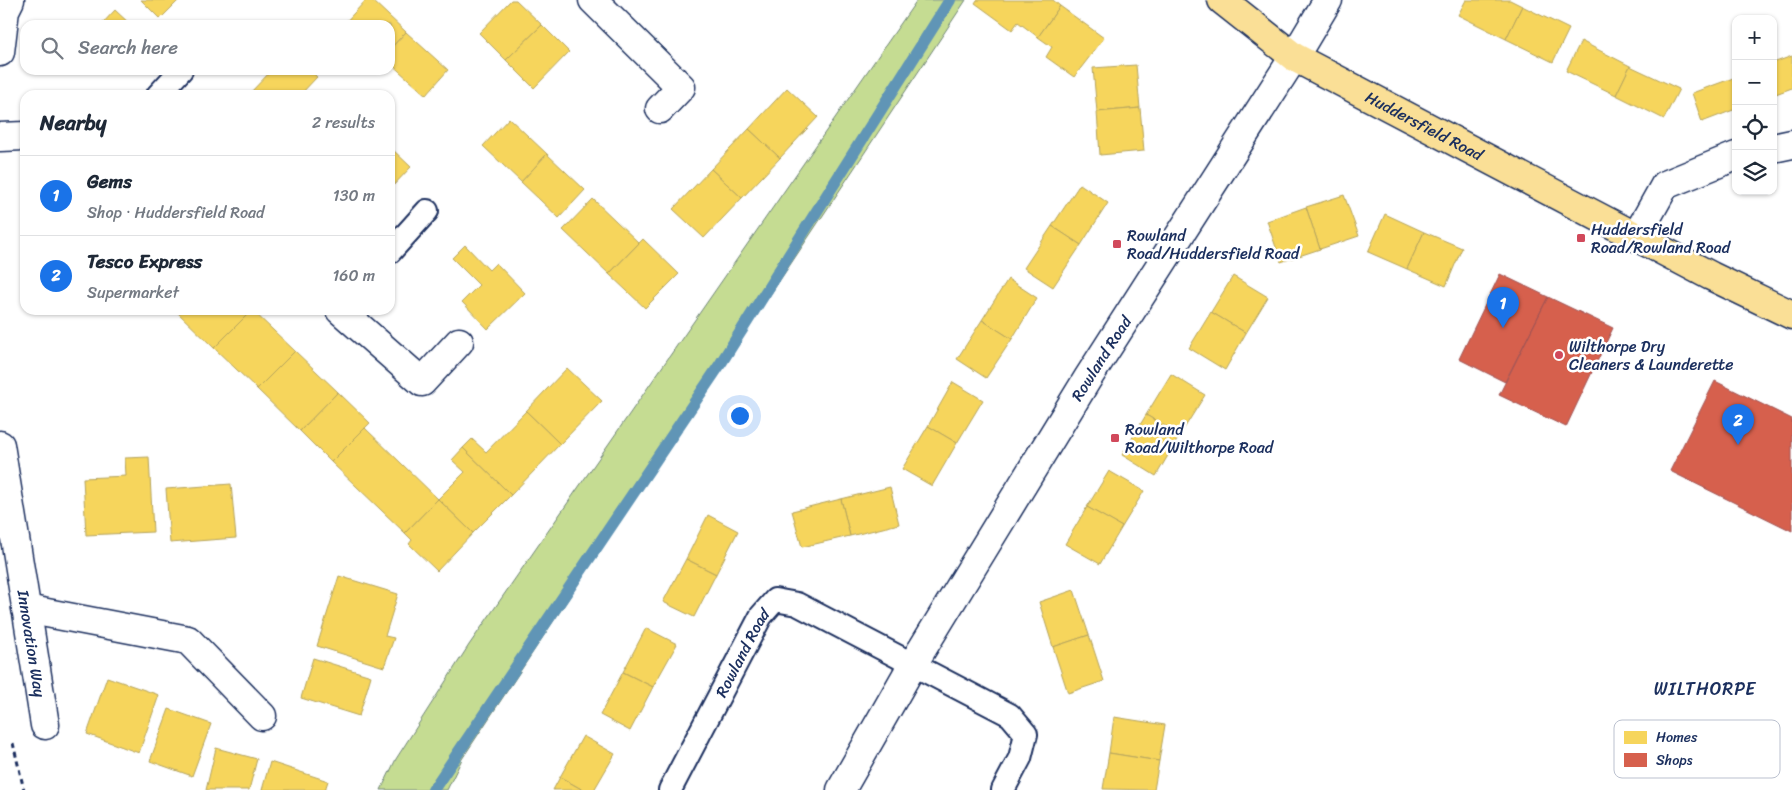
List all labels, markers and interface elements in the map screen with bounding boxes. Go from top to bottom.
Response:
map controls [1732,15,1777,195]
button: + [1732,15,1777,60]
search box [20,20,395,75]
text: Search here [78,31,178,64]
icon: search [38,34,66,62]
button: − [1732,60,1777,105]
street label: Huddersfield Road [1360,82,1490,169]
text: Nearby [40,104,106,142]
button: locate [1732,105,1777,150]
text: 2 results [312,108,375,137]
button: layers [1732,150,1777,195]
text: Gems [87,165,132,198]
text: 1 [53,181,59,210]
text: 130 m [333,181,375,210]
text: Shop · Huddersfield Road [87,198,265,227]
place label: Huddersfield Road/Rowland Road [1591,215,1732,262]
place label: Rowland Road/Huddersfield Road [1127,221,1301,268]
marker: Huddersfield Road/Rowland Road [1575,232,1587,244]
marker: Rowland Road/Huddersfield Road [1111,238,1123,250]
text: Tesco Express [87,245,202,278]
text: 2 [51,261,61,290]
text: 160 m [332,261,375,290]
text: Supermarket [87,278,179,307]
pin: 1 [1487,287,1519,328]
street label: Rowland Road [1063,308,1140,407]
place label: Wilthorpe Dry Cleaners & Launderette [1569,332,1734,379]
marker: Wilthorpe Dry Cleaners & Launderette [1553,349,1565,361]
your location [727,403,753,429]
pin: 2 [1722,404,1754,445]
place label: Rowland Road/Wilthorpe Road [1125,415,1275,462]
marker: Rowland Road/Wilthorpe Road [1109,432,1121,444]
street label: Innovation Way [9,587,55,700]
street label: Rowland Road [707,600,778,702]
district label: WILTHORPE [1654,673,1756,705]
legend [1614,720,1780,778]
text: Homes [1656,725,1698,750]
text: Shops [1656,748,1693,773]

